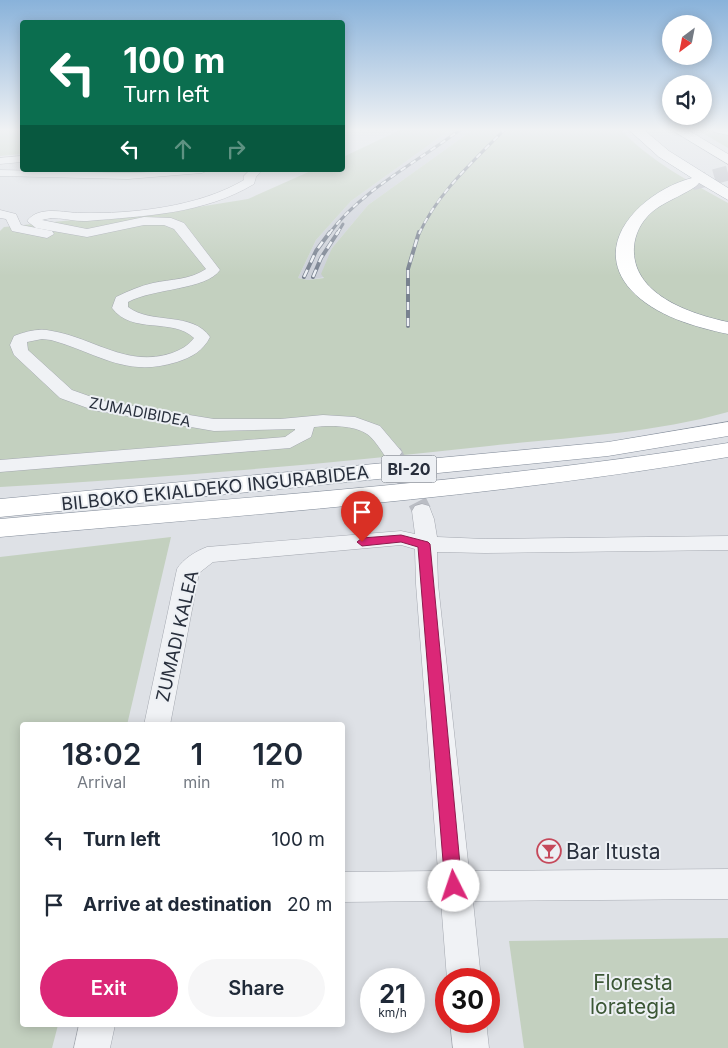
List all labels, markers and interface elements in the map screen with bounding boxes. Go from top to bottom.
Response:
north arrow [662,15,712,65]
map controls [662,15,712,125]
text: 100 m [123,39,226,81]
icon: left [40,40,105,105]
button: sound [662,75,712,125]
text: Turn left [123,81,209,107]
icon: left [116,135,144,163]
icon: ahead [169,135,197,163]
icon: right [222,135,250,163]
street label: ZUMADIBIDEA [87,393,193,431]
road number: BI-20 [382,456,436,482]
street label: BILBOKO EKIALDEKO INGURABIDEA [60,461,370,515]
pin [341,491,383,542]
icon: arrive [348,498,376,526]
street label: ZUMADI KALEA [152,568,202,704]
text: 18:02 [62,736,142,772]
text: 1 [191,736,203,772]
text: 120 [252,736,303,772]
text: Arrival [77,772,126,792]
text: min [183,772,211,792]
text: m [271,772,285,792]
icon: left [40,826,68,854]
text: Turn left [83,828,161,851]
text: 100 m [271,828,325,851]
bar icon: Bar Itusta [536,838,562,864]
place label: Bar Itusta [566,839,660,864]
position arrow [427,859,479,911]
icon: arrive [40,891,68,919]
text: Arrive at destination [83,893,272,916]
text: 20 m [287,893,333,916]
button: Exit [40,959,178,1017]
button: Share [188,959,325,1017]
speed limit sign: 30 [435,968,500,1033]
park label: Floresta lorategia [590,970,676,1019]
text: 21 [379,979,406,1009]
text: km/h [378,1005,407,1020]

